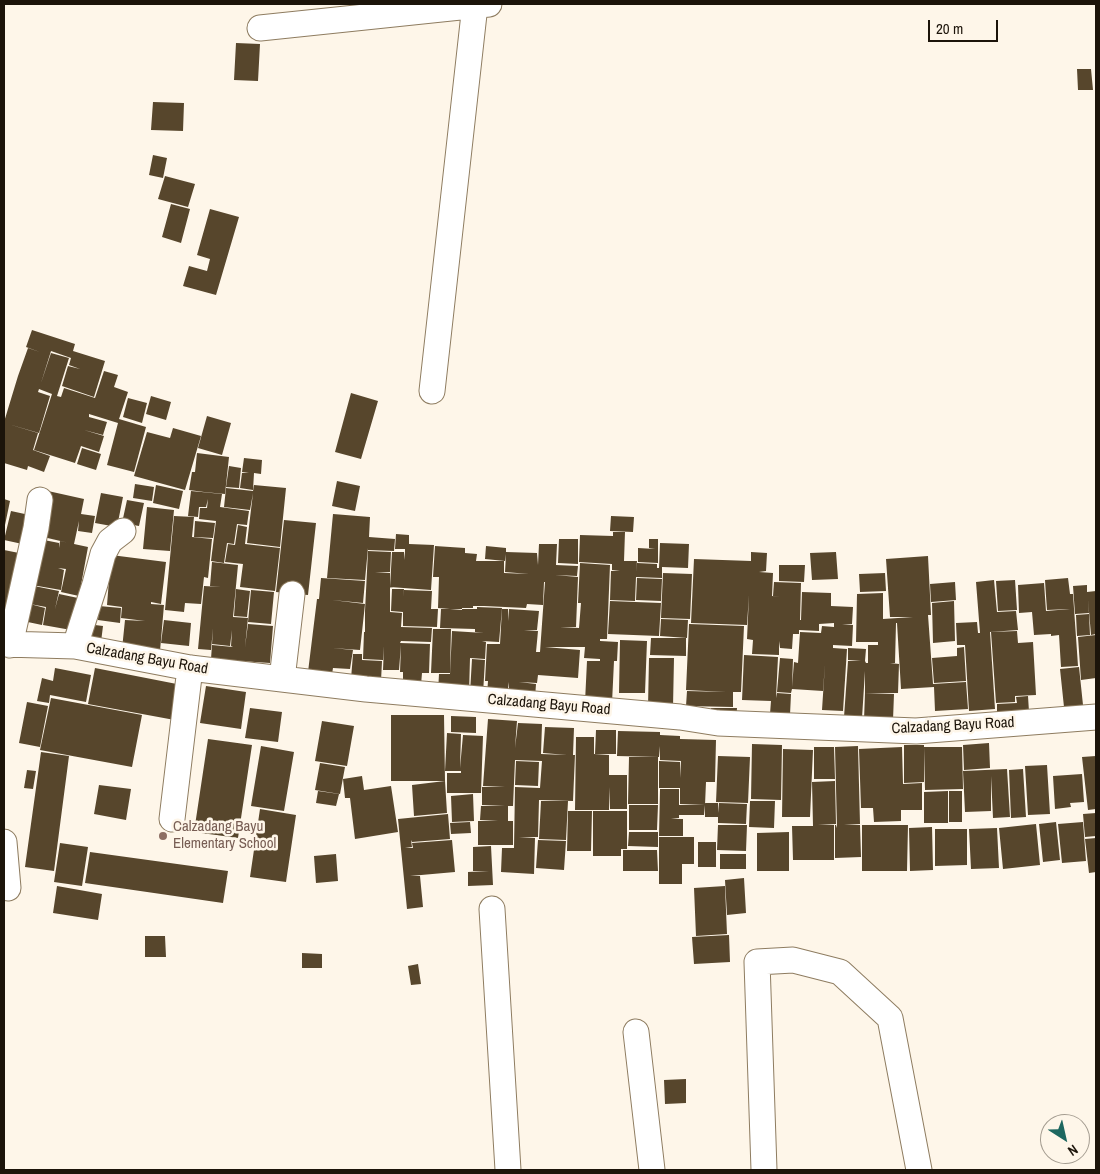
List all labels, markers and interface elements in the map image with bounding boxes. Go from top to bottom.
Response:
scale bar [930,10,1000,42]
text: 20 m [936,18,963,39]
street label: Calzadang Bayu Road [85,639,209,679]
street label: Calzadang Bayu Road [487,691,611,719]
street label: Calzadang Bayu Road [891,714,1015,738]
place label: Calzadang Bayu Elementary School [173,818,276,853]
marker: Calzadang Bayu Elementary School [157,830,169,842]
north arrow [1040,1114,1090,1164]
text: N [1064,1141,1082,1160]

